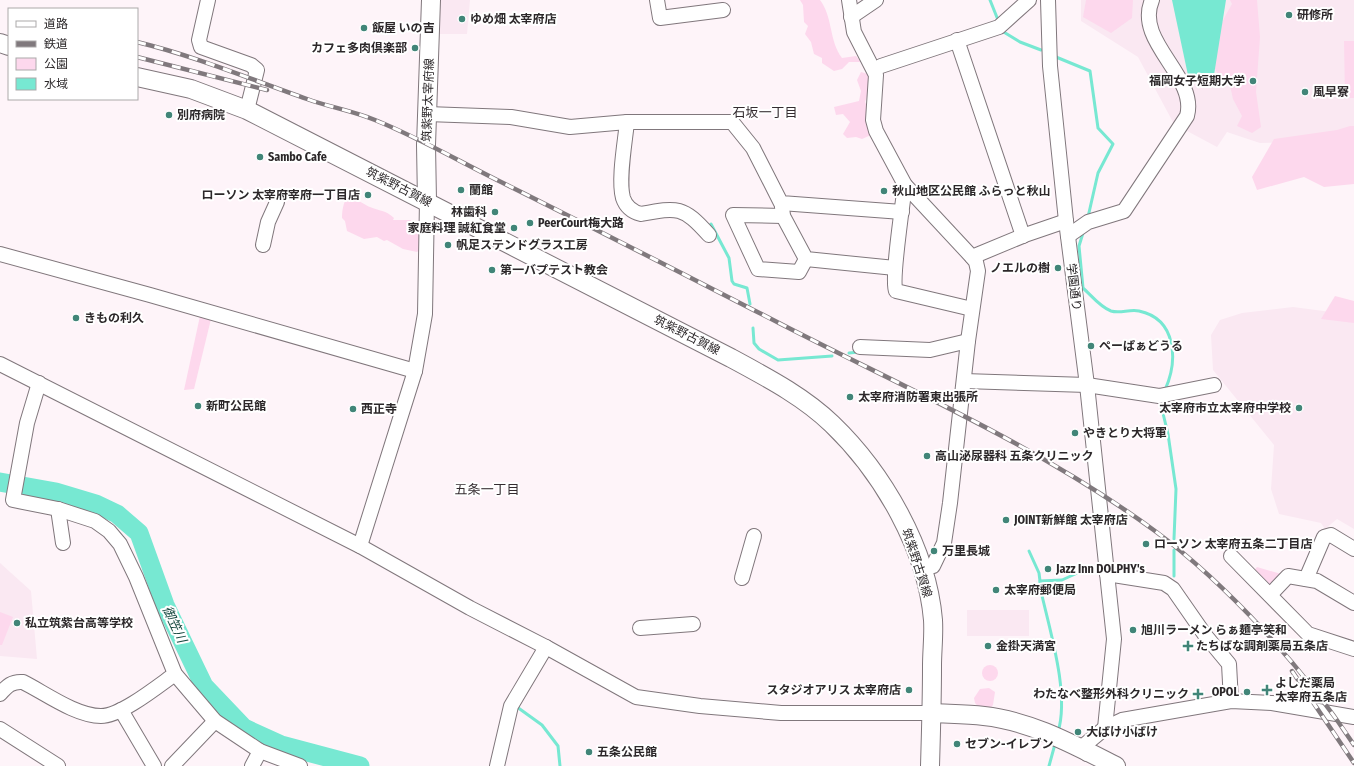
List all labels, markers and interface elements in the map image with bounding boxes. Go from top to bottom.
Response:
legend [8,8,138,100]
place label: 研修所 [1297,8,1333,22]
marker: 研修所 [1284,10,1294,20]
place label: ゆめ畑 太宰府店 [470,12,557,26]
marker: ゆめ畑 太宰府店 [457,14,467,24]
text: 道路 [44,17,68,31]
place label: 飯屋 いの吉 [372,21,435,35]
marker: 飯屋 いの吉 [359,23,369,33]
text: 鉄道 [44,37,68,51]
place label: カフェ多肉倶楽部 [311,41,407,55]
marker: カフェ多肉倶楽部 [410,43,420,53]
text: 公園 [44,57,68,71]
street label: 筑紫野太宰府線 [420,58,436,142]
place label: 福岡女子短期大学 [1149,74,1245,88]
marker: 福岡女子短期大学 [1248,76,1258,86]
text: 水域 [44,77,68,91]
place label: 風早寮 [1313,85,1349,99]
marker: 風早寮 [1300,87,1310,97]
district label: 石坂一丁目 [732,105,798,120]
place label: 別府病院 [177,108,225,122]
marker: 別府病院 [164,110,174,120]
place label: Sambo Cafe [268,150,327,164]
marker: Sambo Cafe [255,152,265,162]
street label: 筑紫野古賀線 [364,164,434,210]
place label: 蘭館 [469,183,493,197]
place label: 秋山地区公民館 ふらっと秋山 [892,184,1051,198]
marker: 蘭館 [456,185,466,195]
marker: 秋山地区公民館 ふらっと秋山 [879,186,889,196]
place label: ローソン 太宰府宰府一丁目店 [202,188,360,202]
marker: ローソン 太宰府宰府一丁目店 [363,190,373,200]
place label: 林歯科 [451,205,487,219]
marker: 林歯科 [490,207,500,217]
place label: PeerCourt梅大路 [538,216,624,230]
marker: PeerCourt梅大路 [525,218,535,228]
place label: 家庭料理 誠紅食堂 [408,221,506,235]
marker: 家庭料理 誠紅食堂 [509,223,519,233]
place label: 帆足ステンドグラス工房 [456,238,588,252]
marker: 帆足ステンドグラス工房 [443,240,453,250]
place label: ノエルの樹 [990,261,1050,275]
street label: 学園通り [1064,262,1084,312]
place label: 第一バプテスト教会 [500,263,608,277]
marker: ノエルの樹 [1053,263,1063,273]
marker: 第一バプテスト教会 [487,265,497,275]
place label: きもの利久 [84,311,144,325]
street label: 筑紫野古賀線 [652,312,722,358]
marker: きもの利久 [71,313,81,323]
place label: ぺーぱぁどうる [1099,339,1183,353]
marker: ぺーぱぁどうる [1086,341,1096,351]
place label: 太宰府消防署東出張所 [858,390,978,404]
marker: 太宰府消防署東出張所 [845,392,855,402]
place label: 新町公民館 [206,399,266,413]
marker: 新町公民館 [193,401,203,411]
place label: 太宰府市立太宰府中学校 [1159,401,1291,415]
place label: 西正寺 [361,402,397,416]
marker: 太宰府市立太宰府中学校 [1294,403,1304,413]
marker: 西正寺 [348,404,358,414]
place label: やきとり大将軍 [1083,426,1167,440]
marker: やきとり大将軍 [1070,428,1080,438]
place label: 高山泌尿器科 五条クリニック [935,449,1094,463]
marker: 高山泌尿器科 五条クリニック [922,451,932,461]
district label: 五条一丁目 [454,482,520,497]
place label: JOINT新鮮館 太宰府店 [1013,513,1128,527]
marker: JOINT新鮮館 太宰府店 [1001,515,1011,525]
street label: 筑紫野古賀線 [899,527,935,599]
place label: ローソン 太宰府五条二丁目店 [1154,537,1313,551]
marker: ローソン 太宰府五条二丁目店 [1141,539,1151,549]
place label: 万里長城 [942,544,990,558]
marker: 万里長城 [929,546,939,556]
place label: Jazz Inn DOLPHY's [1055,562,1145,576]
marker: Jazz Inn DOLPHY's [1043,564,1053,574]
place label: 太宰府郵便局 [1004,583,1076,597]
marker: 太宰府郵便局 [991,585,1001,595]
water label: 御笠川 [160,603,190,647]
place label: 私立筑紫台高等学校 [25,616,133,630]
marker: 私立筑紫台高等学校 [12,618,22,628]
place label: 旭川ラーメン らぁ麺亭笑和 [1141,623,1287,637]
marker: 旭川ラーメン らぁ麺亭笑和 [1128,625,1138,635]
place label: 金掛天満宮 [996,639,1056,653]
place label: たちばな調剤薬局五条店 [1196,639,1328,653]
marker: 金掛天満宮 [983,641,993,651]
marker: たちばな調剤薬局五条店 [1183,641,1193,651]
place label: よしだ薬局 太宰府五条店 [1275,676,1347,704]
place label: スタジオアリス 太宰府店 [767,683,901,697]
marker: スタジオアリス 太宰府店 [904,685,914,695]
place label: OPOL [1212,685,1239,699]
marker: よしだ薬局 太宰府五条店 [1262,685,1272,695]
place label: わたなべ整形外科クリニック [1033,687,1189,701]
marker: OPOL [1242,687,1252,697]
marker: わたなべ整形外科クリニック [1192,688,1204,700]
place label: 大ばけ小ばけ [1086,725,1158,739]
marker: 大ばけ小ばけ [1073,727,1083,737]
place label: セブン-イレブン [965,737,1054,751]
marker: セブン-イレブン [952,739,962,749]
place label: 五条公民館 [597,745,657,759]
marker: 五条公民館 [584,747,594,757]

